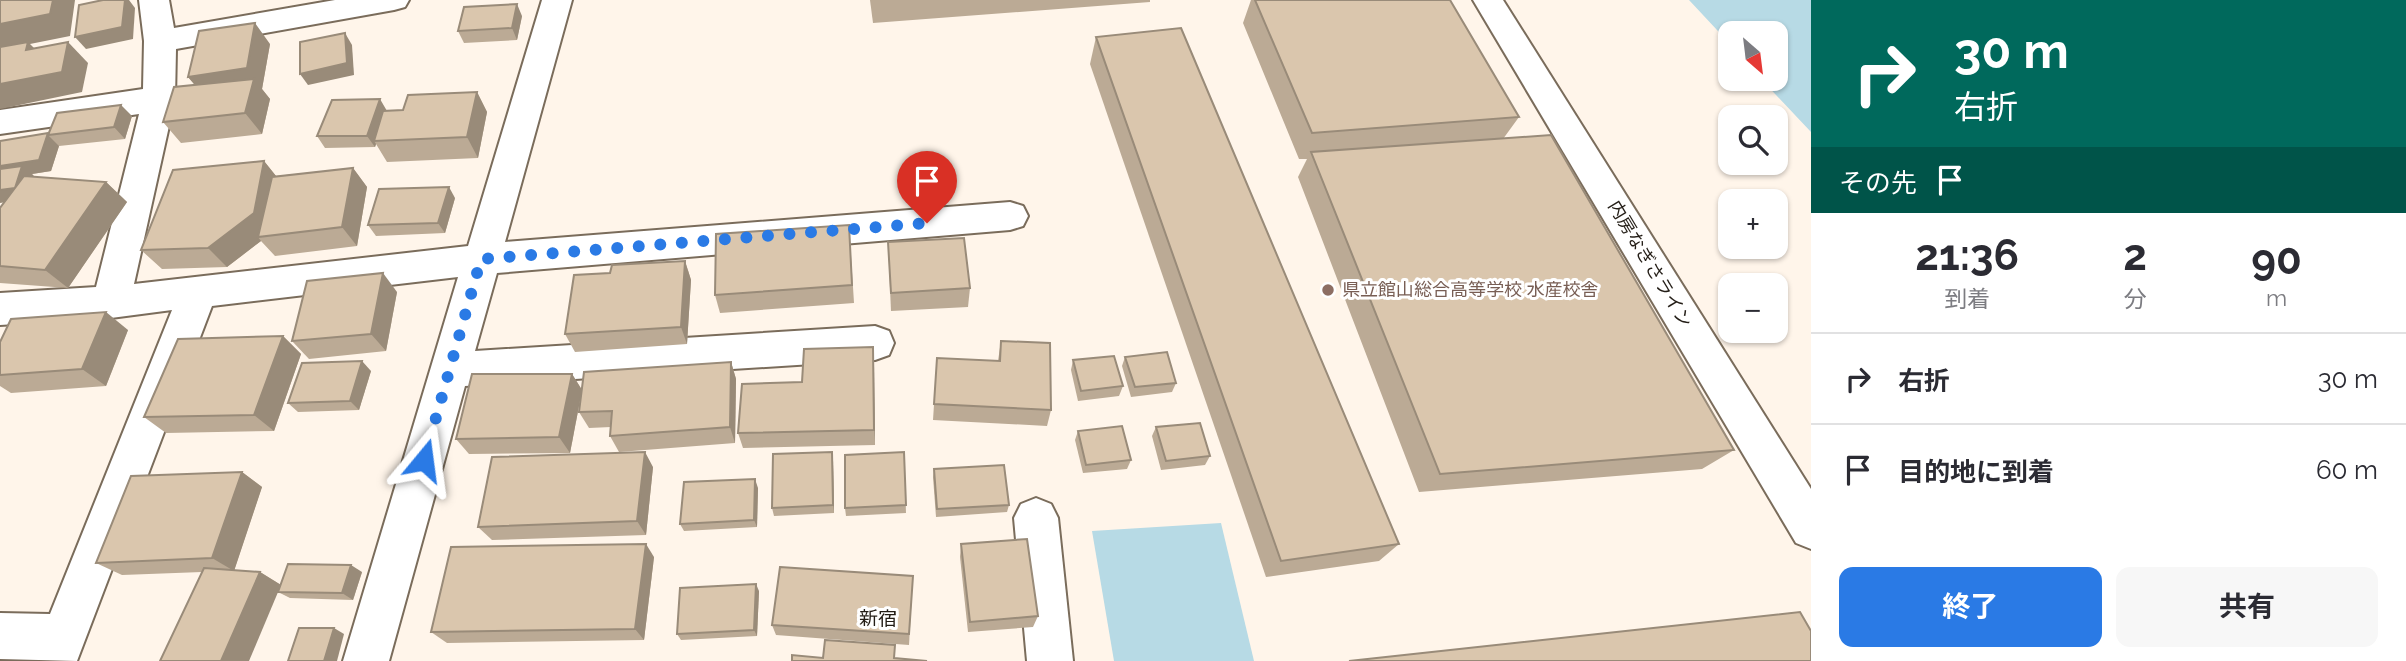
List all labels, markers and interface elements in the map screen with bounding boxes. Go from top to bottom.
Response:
north arrow [1718,21,1788,91]
map controls [1718,21,1788,343]
text: 30 m [1954,22,2069,79]
icon: right [1839,28,1930,119]
text: 右折 [1954,88,2018,125]
button: search [1718,105,1788,175]
pin [897,151,957,223]
icon: arrive [1931,161,1969,199]
icon: arrive [908,162,946,200]
text: その先 [1839,168,1917,198]
button: + [1718,189,1788,259]
street label: 内房なぎさライン [1604,197,1697,331]
text: 21:36 [1915,231,2019,280]
text: 2 [2123,231,2147,280]
text: 90 [2251,235,2302,284]
button: − [1718,273,1788,343]
place label: 県立館山総合高等学校 水産校舎 [1342,279,1599,300]
marker: 県立館山総合高等学校 水産校舎 [1320,282,1336,298]
text: m [2266,284,2287,311]
text: 到着 [1944,285,1990,312]
text: 分 [2124,285,2147,312]
icon: right [1839,360,1877,398]
text: 30 m [2318,364,2378,394]
text: 右折 [1898,366,1950,396]
position arrow [387,423,461,497]
icon: arrive [1839,451,1877,489]
text: 60 m [2316,455,2378,485]
text: 目的地に到着 [1898,457,2054,487]
button: 終了 [1839,567,2102,647]
button: 共有 [2116,567,2378,647]
district label: 新宿 [859,607,897,629]

